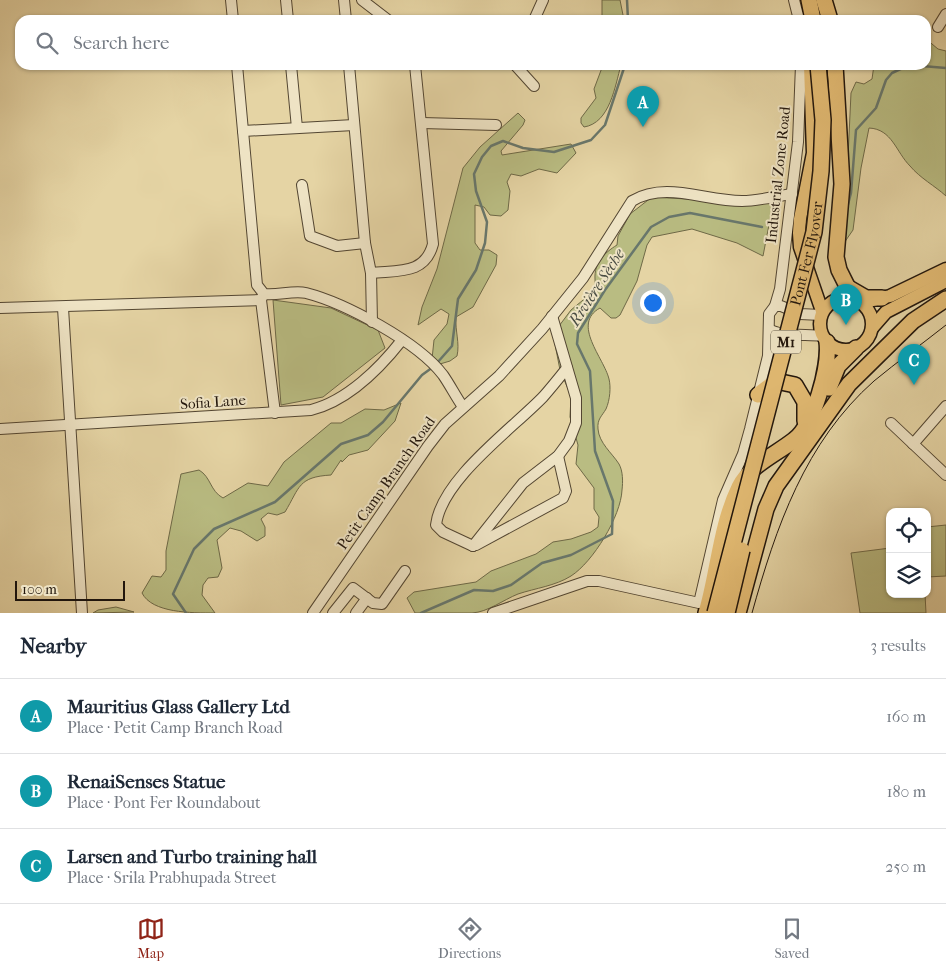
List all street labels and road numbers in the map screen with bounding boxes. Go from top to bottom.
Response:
street label: Industrial Zone Road [762,105,794,244]
street label: Pont Fer Flyover [786,200,827,308]
road number: M1 [771,331,801,354]
street label: Sofia Lane [179,391,247,413]
street label: Petit Camp Branch Road [333,412,439,553]

